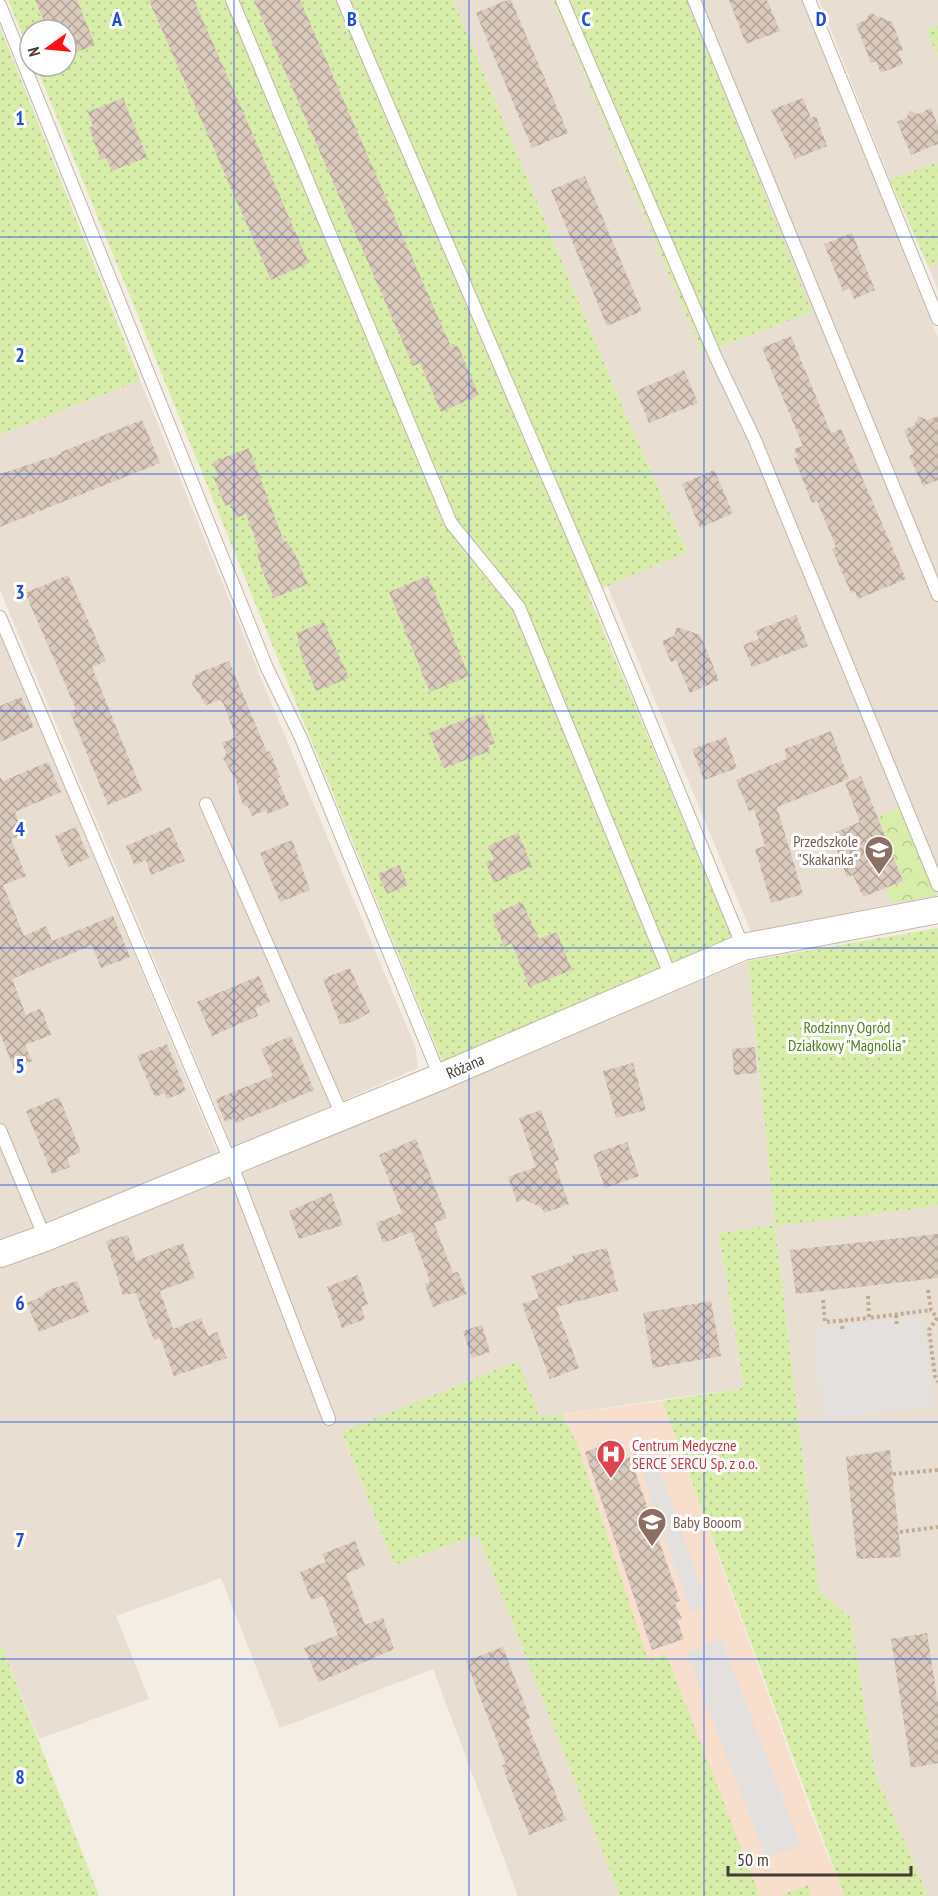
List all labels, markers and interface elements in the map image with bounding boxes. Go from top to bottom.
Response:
text: A [111,6,123,32]
text: B [347,6,357,32]
text: C [581,6,591,32]
text: D [816,6,827,32]
north arrow [18,18,78,78]
text: N [23,45,44,59]
text: 1 [15,105,25,131]
text: 2 [15,342,25,368]
text: 3 [15,579,25,605]
text: 4 [15,816,25,842]
place label: Przedszkole "Skakanka" [793,831,858,869]
school or university icon: Przedszkole "Skakanka" [863,834,895,876]
park label: Rodzinny Ogród Działkowy "Magnolia" [788,1017,906,1055]
street label: Różana [443,1049,487,1083]
text: 5 [15,1053,25,1079]
text: 6 [15,1290,25,1316]
place label: Centrum Medyczne SERCE SERCU Sp. z o.o. [632,1435,758,1473]
hospital icon: Centrum Medyczne SERCE SERCU Sp. z o.o. [595,1438,627,1480]
school or university icon: Baby Booom [636,1506,668,1548]
place label: Baby Booom [673,1512,741,1532]
text: 7 [15,1527,25,1553]
text: 8 [15,1764,25,1790]
scale bar [728,1839,911,1877]
text: 50 m [737,1848,769,1871]

